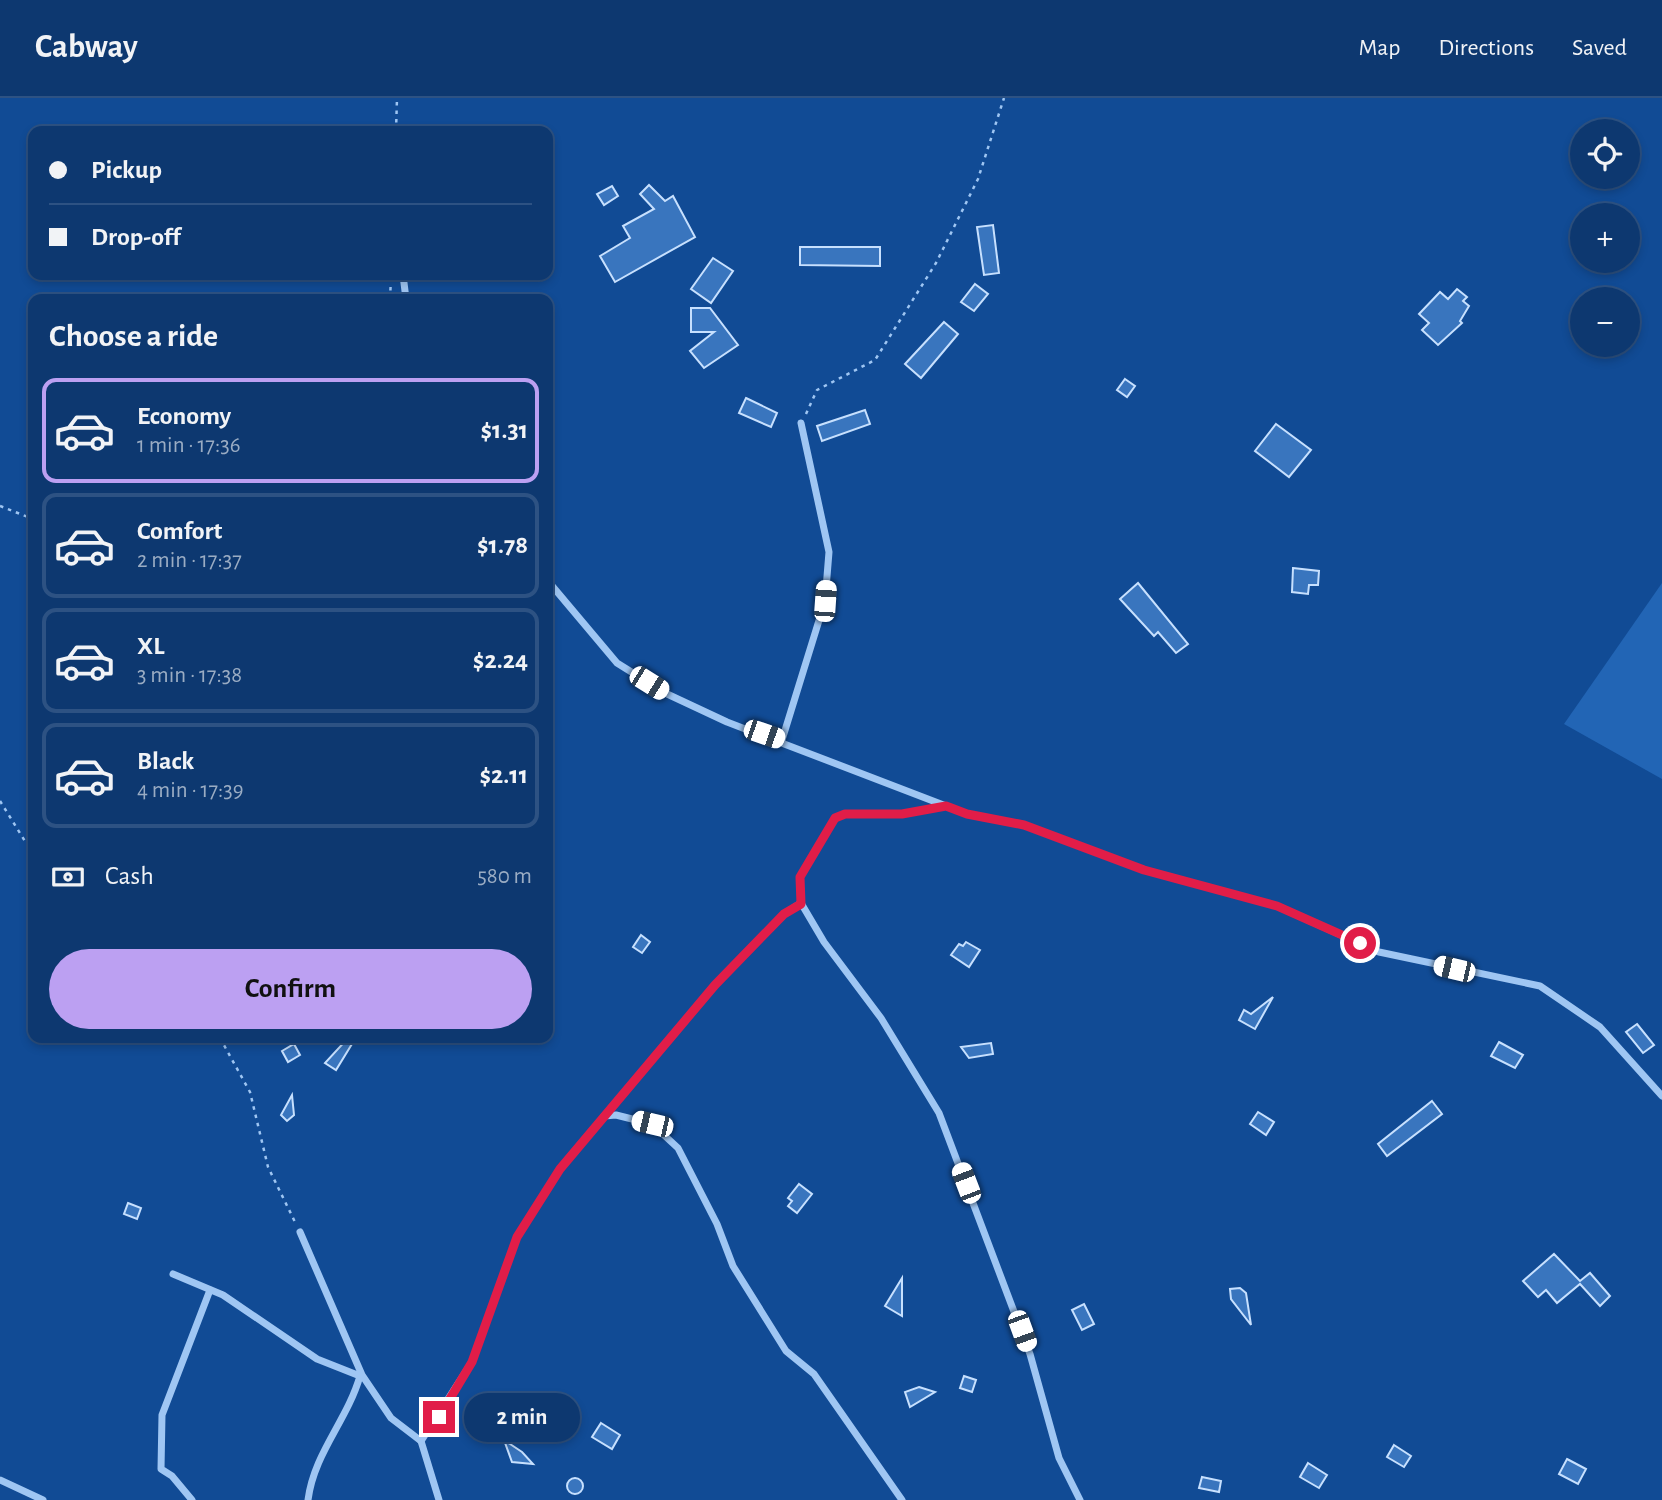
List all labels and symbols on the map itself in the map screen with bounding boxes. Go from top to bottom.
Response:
car [814,579,837,623]
car [626,663,673,703]
car [741,717,788,751]
route start [1344,927,1376,959]
car [1432,954,1477,984]
car [630,1109,675,1139]
car [949,1160,984,1206]
car [1005,1308,1040,1354]
callout: 2 min [464,1392,579,1442]
route end [423,1401,455,1433]

